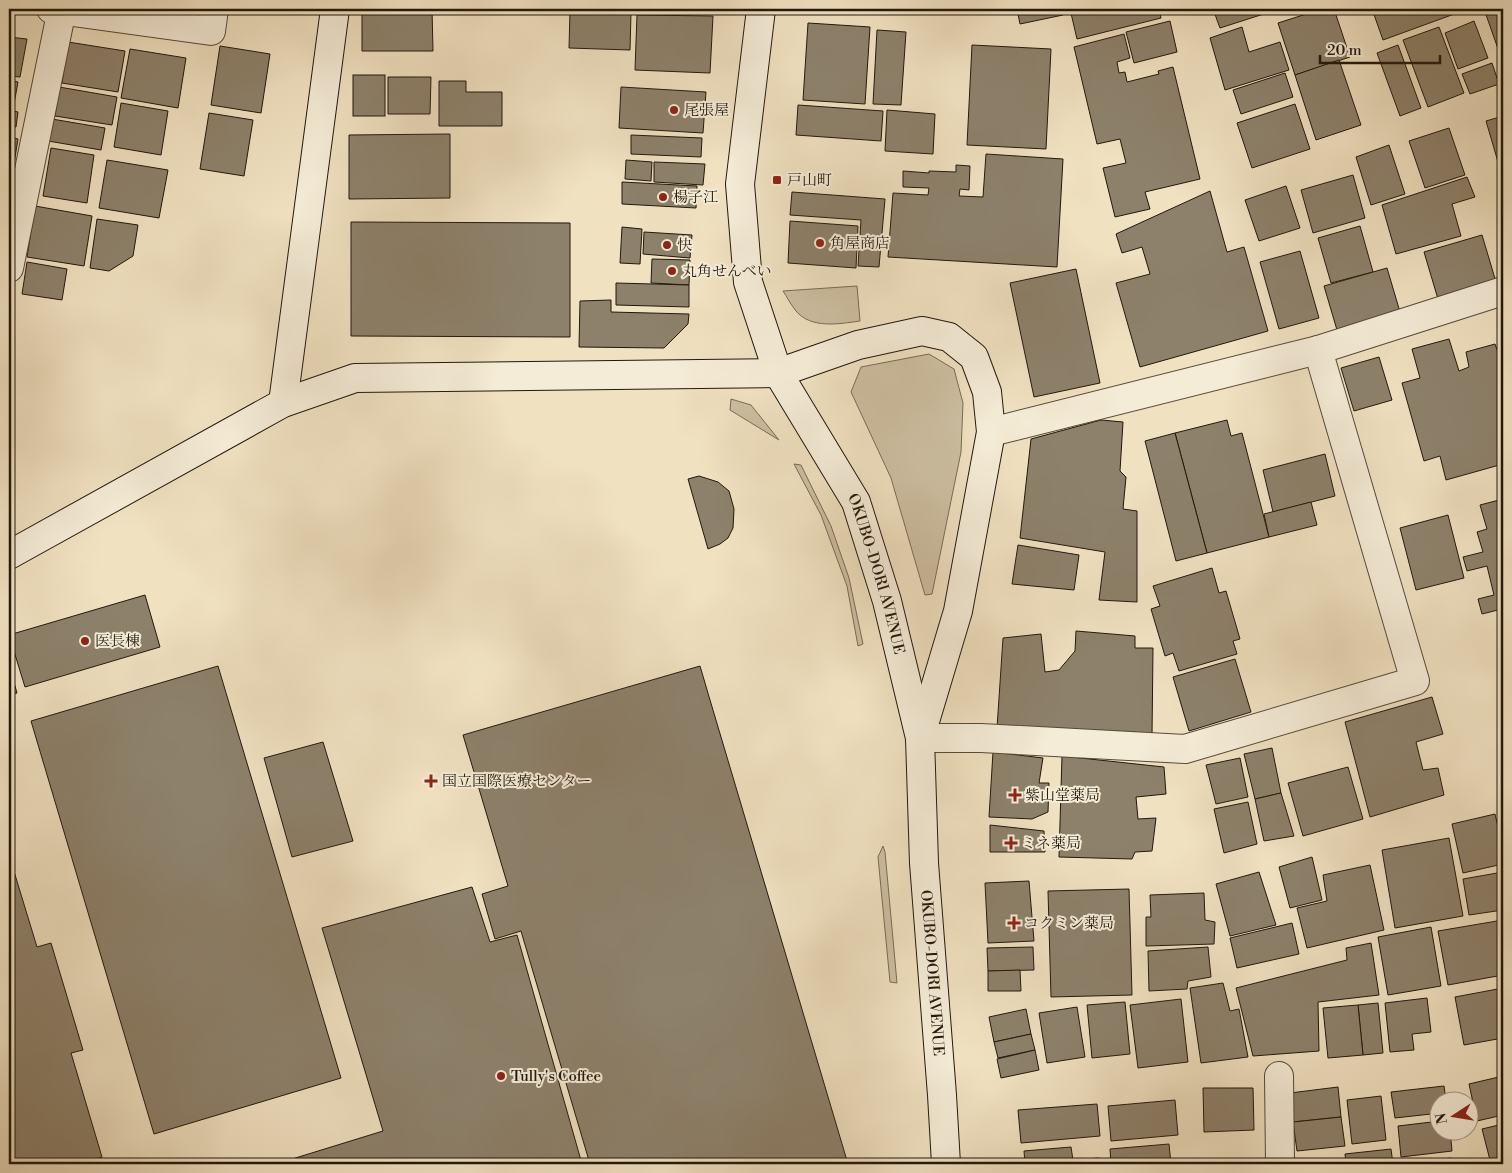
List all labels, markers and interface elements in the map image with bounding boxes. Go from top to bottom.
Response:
scale bar [1320,32,1440,64]
text: 20 m [1327,41,1362,60]
place label: 尾張屋 [684,101,729,120]
marker: 尾張屋 [668,104,680,116]
place label: 戸山町 [787,171,832,190]
marker: 戸山町 [771,174,783,186]
place label: 楊子江 [673,188,718,207]
marker: 楊子江 [657,191,669,203]
place label: 角屋商店 [830,234,890,253]
place label: 快 [677,236,692,255]
marker: 角屋商店 [814,237,826,249]
marker: 快 [661,239,673,251]
place label: 丸角せんべい [682,262,772,281]
marker: 丸角せんべい [666,265,678,277]
street label: OKUBO-DORI AVENUE [844,490,909,656]
place label: 医長棟 [95,632,140,651]
marker: 医長棟 [79,635,91,647]
place label: 国立国際医療センター [442,772,591,791]
marker: 国立国際医療センター [424,774,438,788]
place label: 紫山堂薬局 [1025,786,1100,805]
marker: 紫山堂薬局 [1009,789,1021,801]
place label: ミネ薬局 [1021,834,1081,853]
marker: ミネ薬局 [1005,837,1017,849]
street label: OKUBO-DORI AVENUE [917,889,948,1057]
place label: コクミン薬局 [1024,914,1114,933]
marker: コクミン薬局 [1008,917,1020,929]
place label: Tully's Coffee [511,1067,601,1086]
marker: Tully's Coffee [495,1070,507,1082]
north arrow [1430,1090,1480,1140]
text: N [1432,1111,1452,1126]

